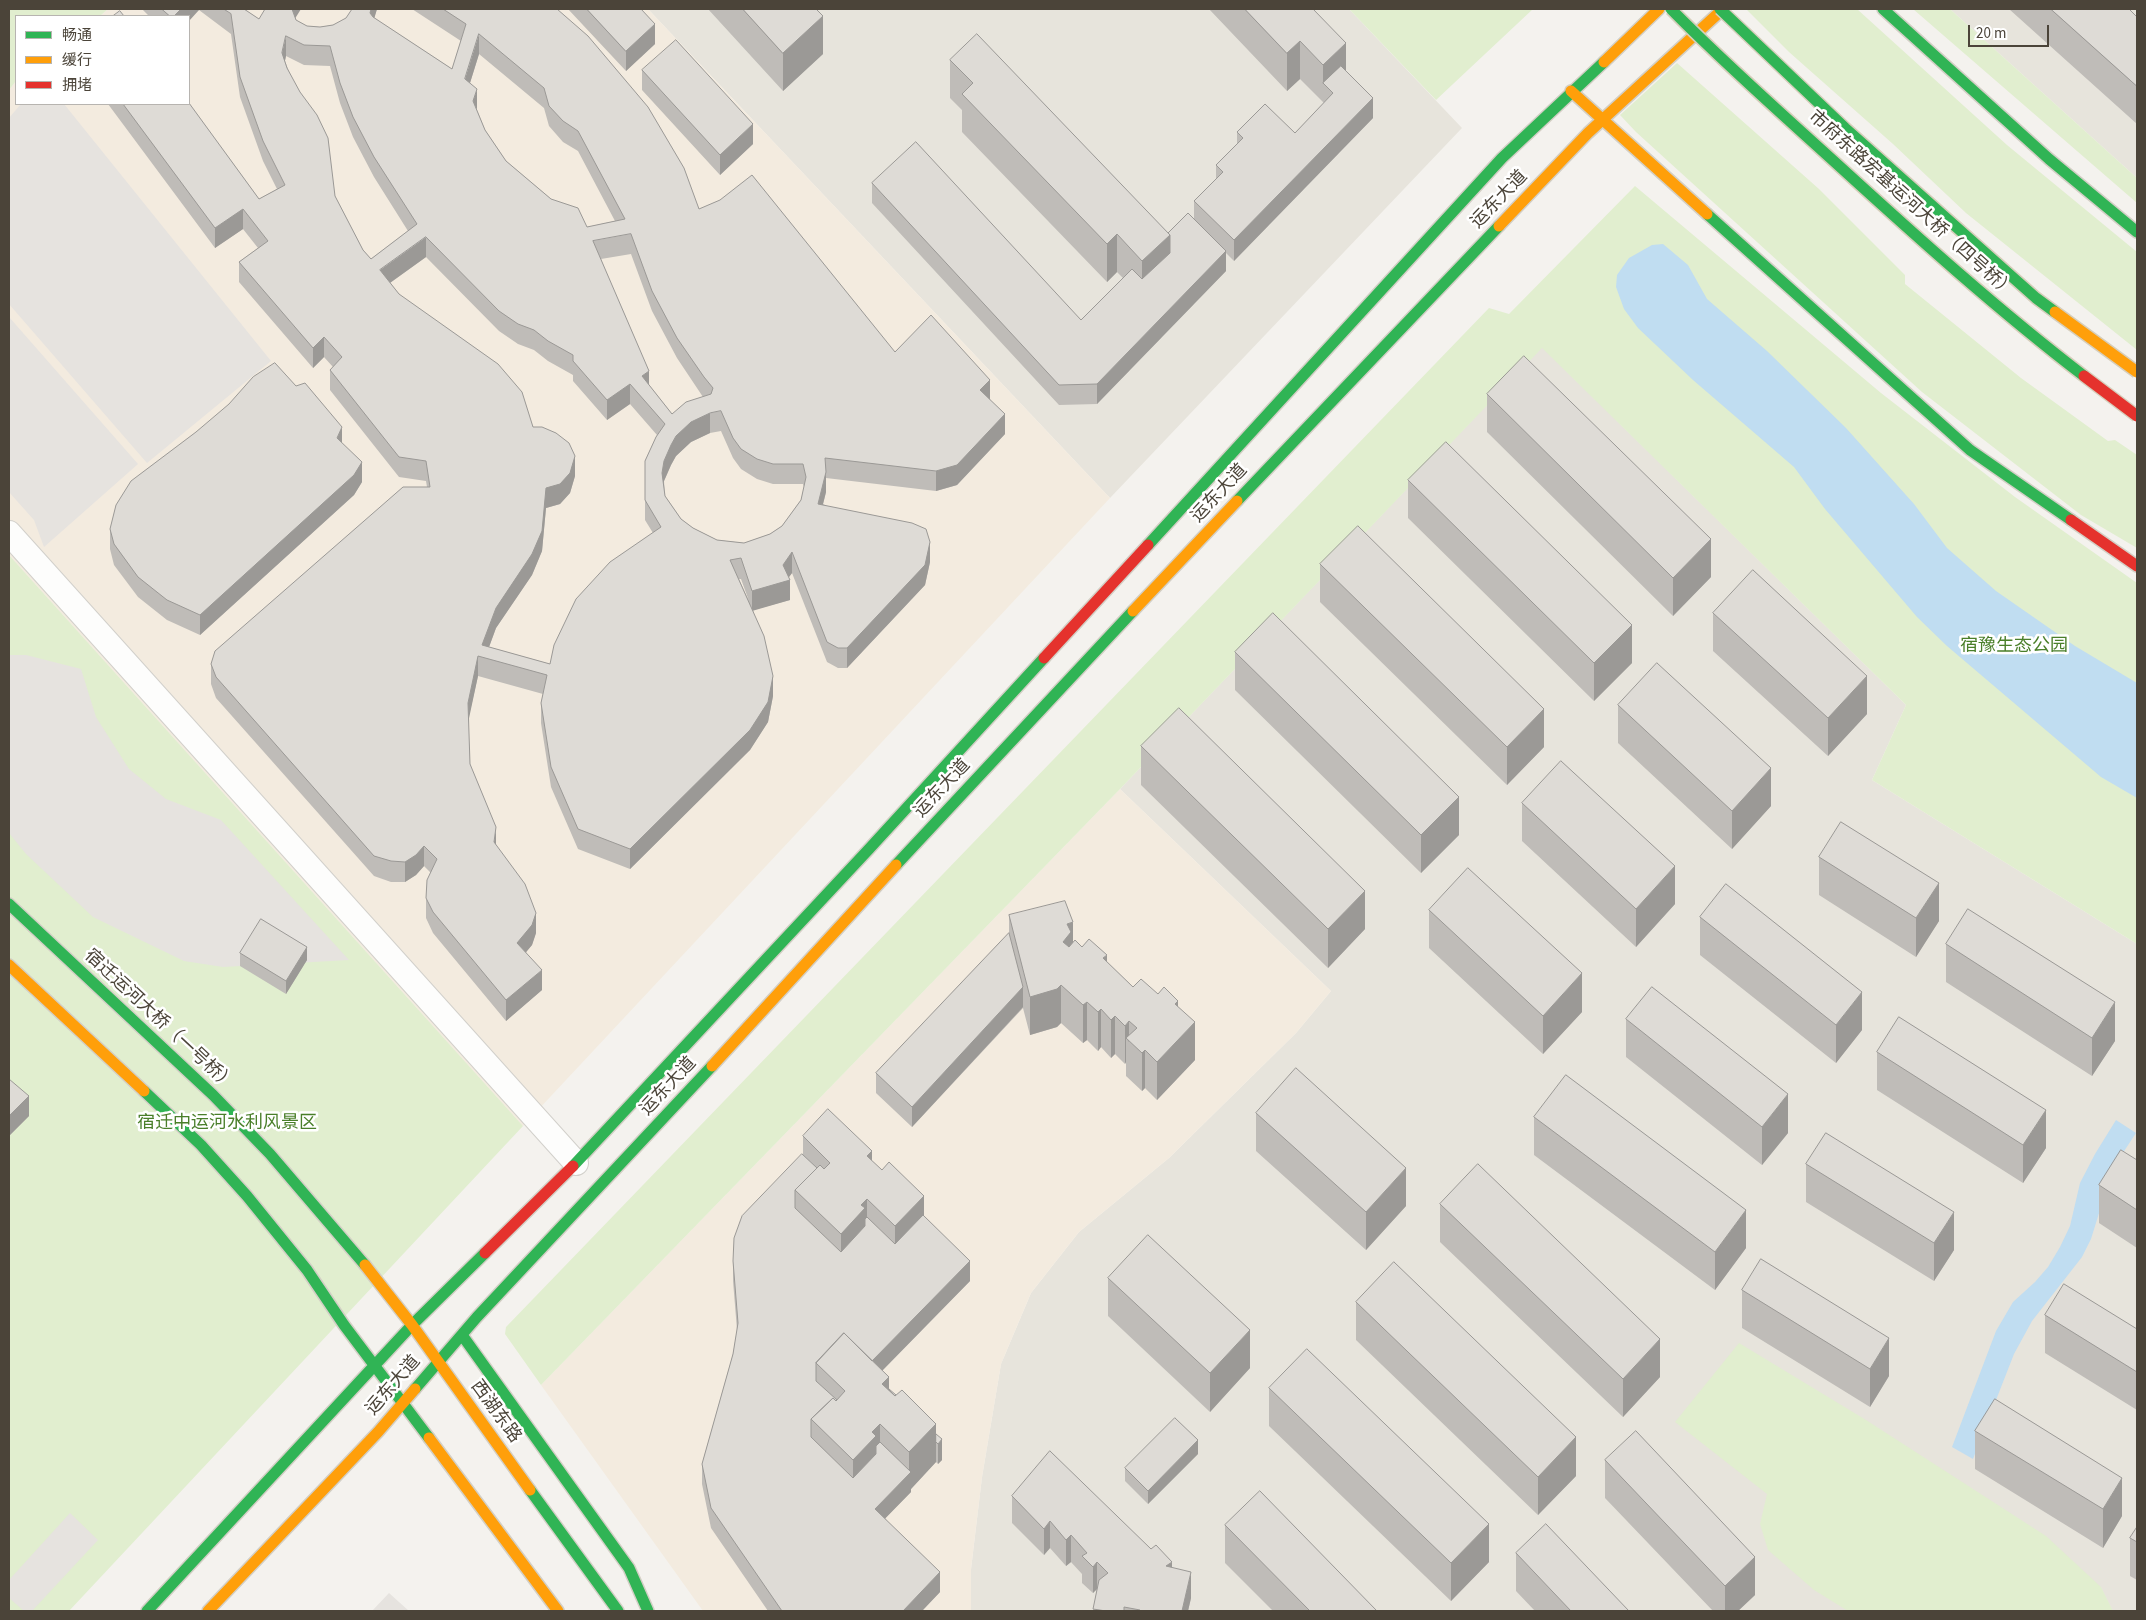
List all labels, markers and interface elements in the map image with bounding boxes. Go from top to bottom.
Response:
legend [15,15,190,105]
scale bar [1971,15,2052,47]
text: 20 m [1976,23,2006,44]
text: 畅通 [62,25,92,46]
text: 缓行 [62,50,92,71]
text: 拥堵 [62,75,92,96]
street label: 市府东路宏基运河大桥（四号桥） [1803,107,2019,303]
street label: 运东大道 [1467,167,1533,233]
street label: 运东大道 [1188,460,1252,528]
park label: 宿豫生态公园 [1960,636,2068,658]
street label: 运东大道 [911,755,975,823]
street label: 宿迁运河大桥（一号桥） [79,946,239,1096]
street label: 运东大道 [637,1053,701,1121]
park label: 宿迁中运河水利风景区 [137,1113,317,1135]
street label: 运东大道 [362,1352,426,1420]
street label: 西湖东路 [465,1377,525,1447]

